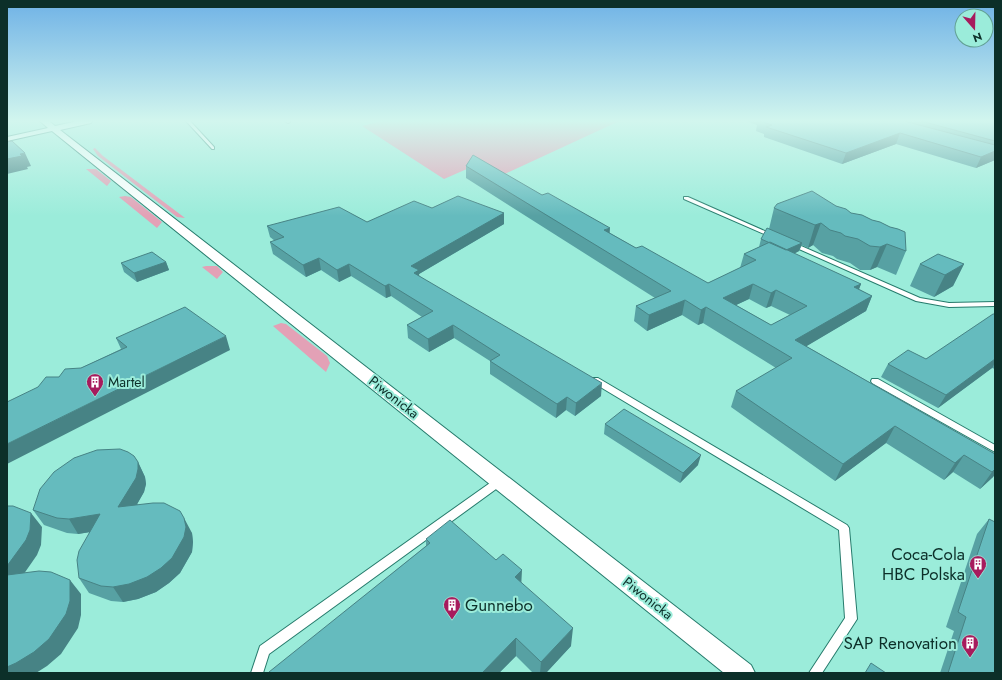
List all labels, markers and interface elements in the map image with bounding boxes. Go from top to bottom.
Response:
north arrow [954,8,994,48]
text: N [971,28,984,46]
street label: Piwonicka [365,371,423,423]
building icon: Martel [85,372,105,397]
place label: Martel [108,372,145,392]
place label: Coca-Cola HBC Polska [882,542,965,586]
building icon: Coca-Cola HBC Polska [968,554,988,579]
street label: Piwonicka [619,572,677,624]
place label: Gunnebo [465,593,533,617]
building icon: Gunnebo [442,595,462,620]
place label: SAP Renovation [843,631,957,655]
building icon: SAP Renovation [960,633,980,658]

